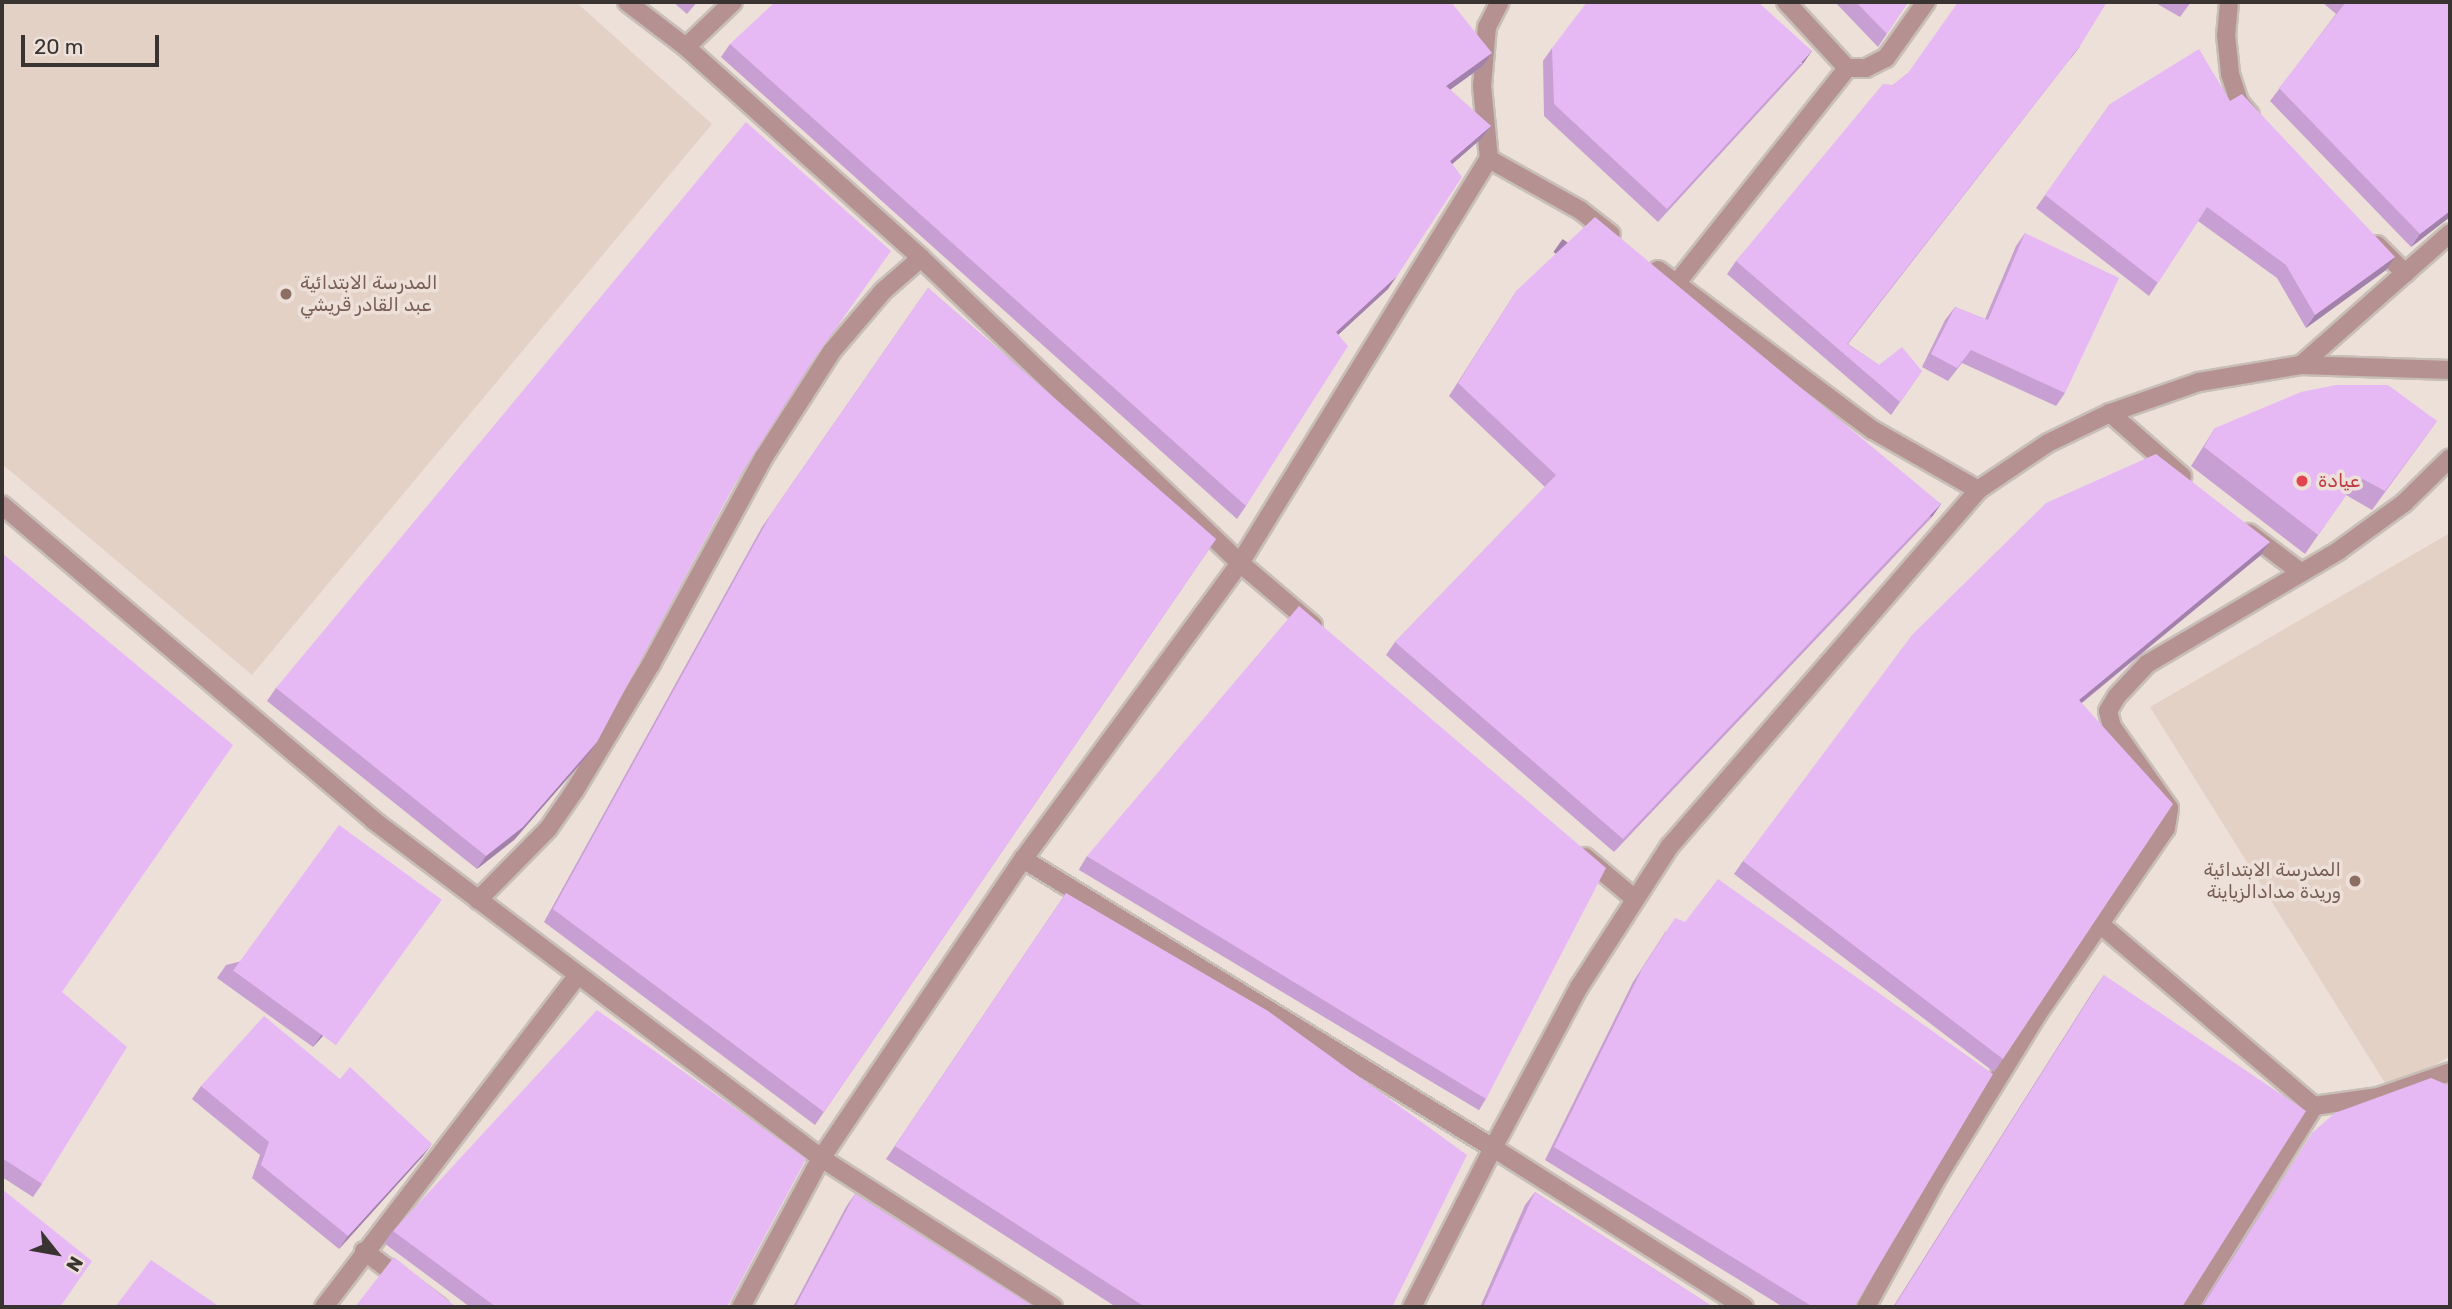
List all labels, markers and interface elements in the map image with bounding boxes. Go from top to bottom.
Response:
scale bar [24,21,163,65]
text: 20 m [34,34,83,59]
place label: المدرسة الابتدائية عبد القادر قريشي [300,272,438,316]
marker: المدرسة الابتدائية عبد القادر قريشي [278,286,294,302]
place label: عيادة [2318,470,2360,492]
marker: عيادة [2292,471,2312,491]
place label: المدرسة الابتدائية وريدة مدادالزياينة [2203,859,2341,903]
marker: المدرسة الابتدائية وريدة مدادالزياينة [2347,873,2363,889]
north arrow [21,1218,91,1288]
text: N [61,1252,88,1276]

